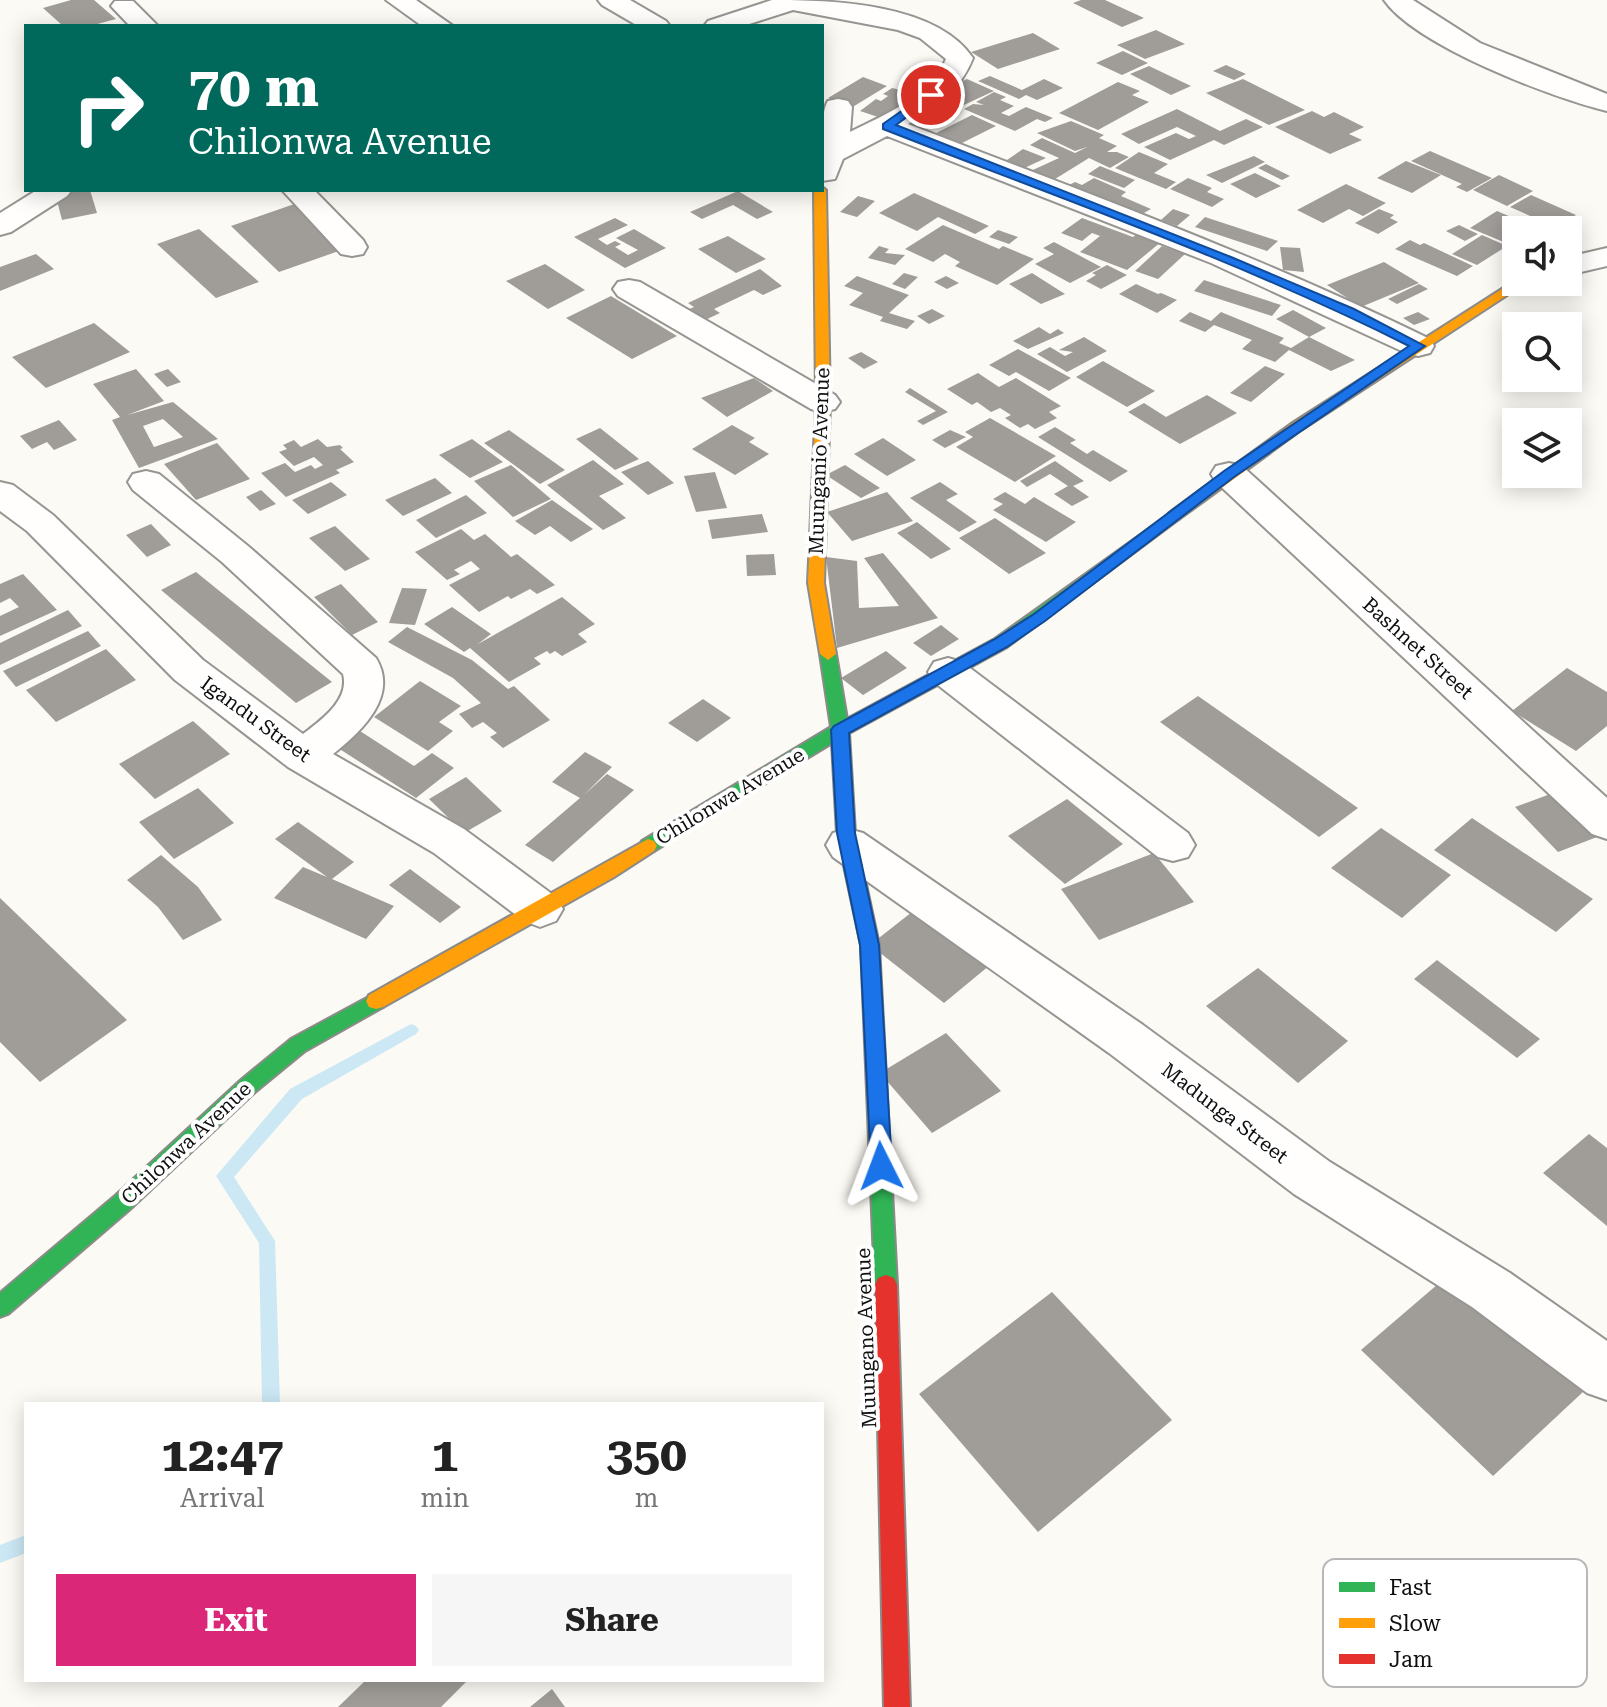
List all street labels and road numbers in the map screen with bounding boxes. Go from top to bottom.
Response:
street label: Muunganio Avenue [804,367,834,555]
street label: Bashnet Street [1358,592,1479,704]
street label: Igandu Street [196,671,316,767]
street label: Chilonwa Avenue [652,742,808,850]
street label: Madunga Street [1157,1058,1293,1169]
street label: Chilonwa Avenue [116,1077,256,1209]
street label: Muungano Avenue [851,1247,881,1429]

